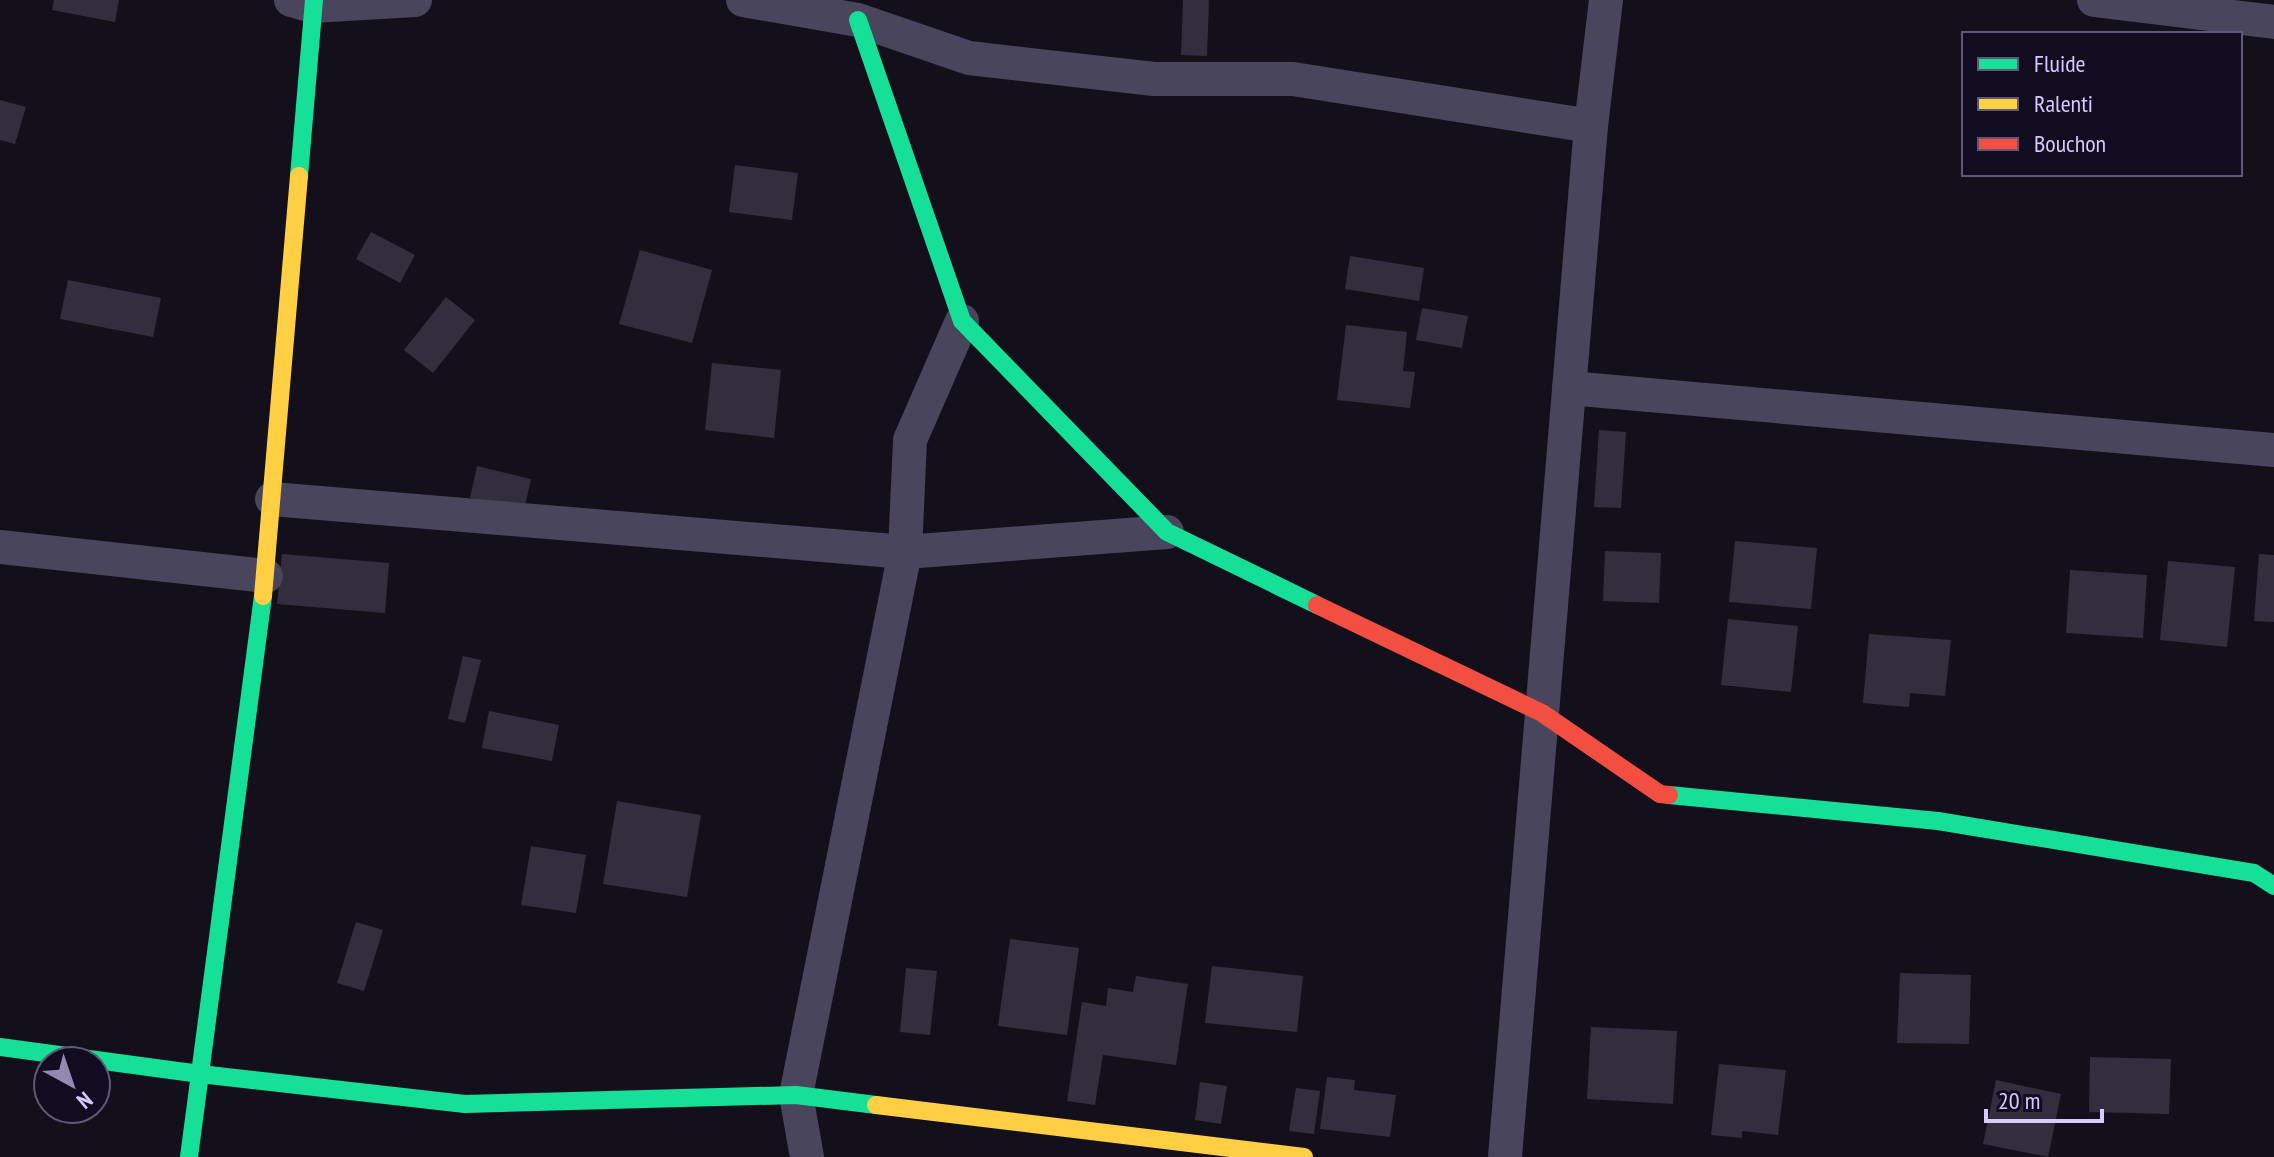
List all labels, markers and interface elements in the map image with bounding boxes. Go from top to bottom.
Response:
legend [1962,32,2242,176]
text: Fluide [2034,48,2085,79]
text: Ralenti [2034,88,2093,119]
text: Bouchon [2034,128,2106,159]
north arrow [32,1045,112,1125]
scale bar [1986,1073,2102,1123]
text: 20 m [1998,1085,2040,1116]
text: N [71,1086,98,1115]

